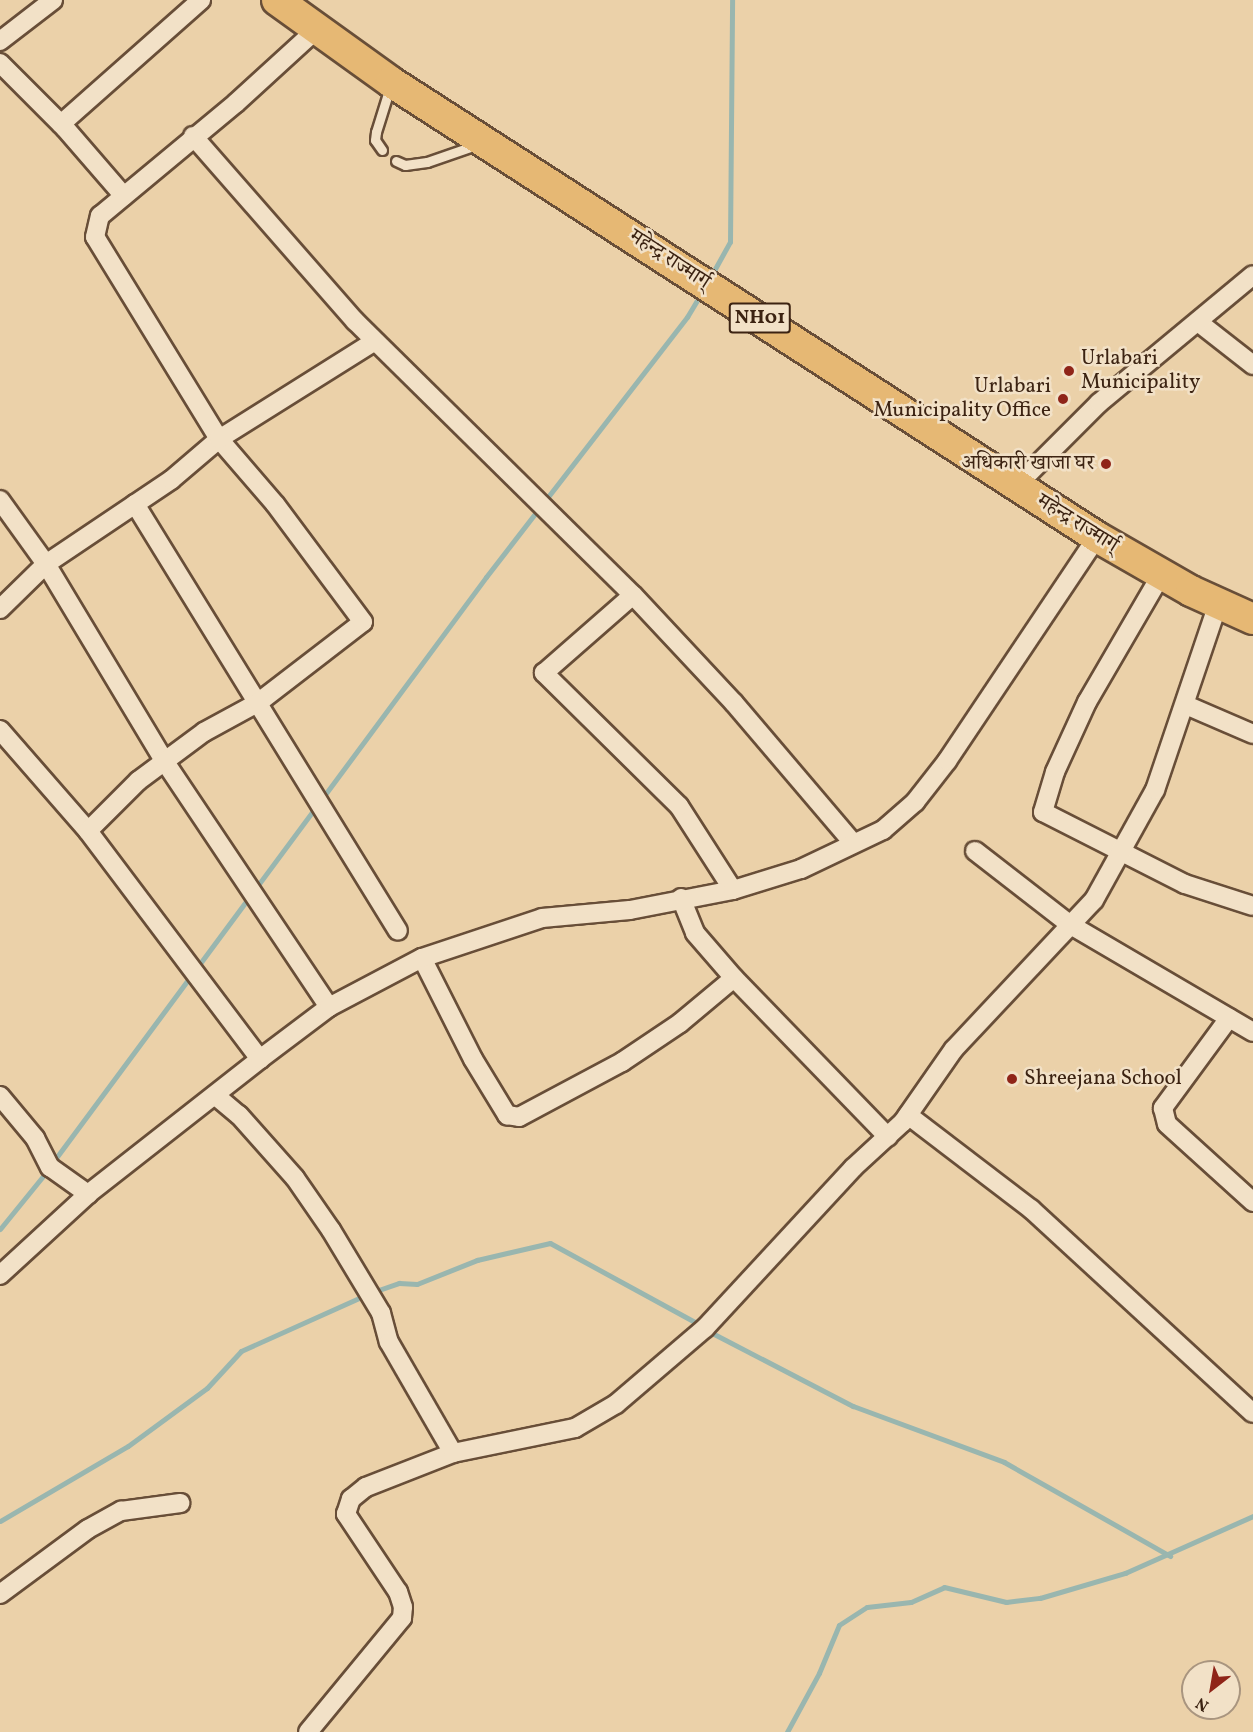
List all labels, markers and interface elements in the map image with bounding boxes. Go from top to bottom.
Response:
street label: महेन्द्र राज्मार्ग् [624,225,714,295]
road number: NH01 [728,301,792,335]
place label: Urlabari Municipality [1081,346,1200,396]
marker: Urlabari Municipality [1062,364,1076,378]
place label: Urlabari Municipality Office [873,374,1051,424]
marker: Urlabari Municipality Office [1056,392,1070,406]
place label: अधिकारी खाजा घर [962,451,1094,477]
marker: अधिकारी खाजा घर [1099,457,1113,471]
street label: महेन्द्र राज्मार्ग् [1032,489,1122,559]
place label: Shreejana School [1024,1066,1182,1092]
marker: Shreejana School [1005,1072,1019,1086]
north arrow [1181,1660,1241,1720]
text: N [1192,1691,1213,1716]

